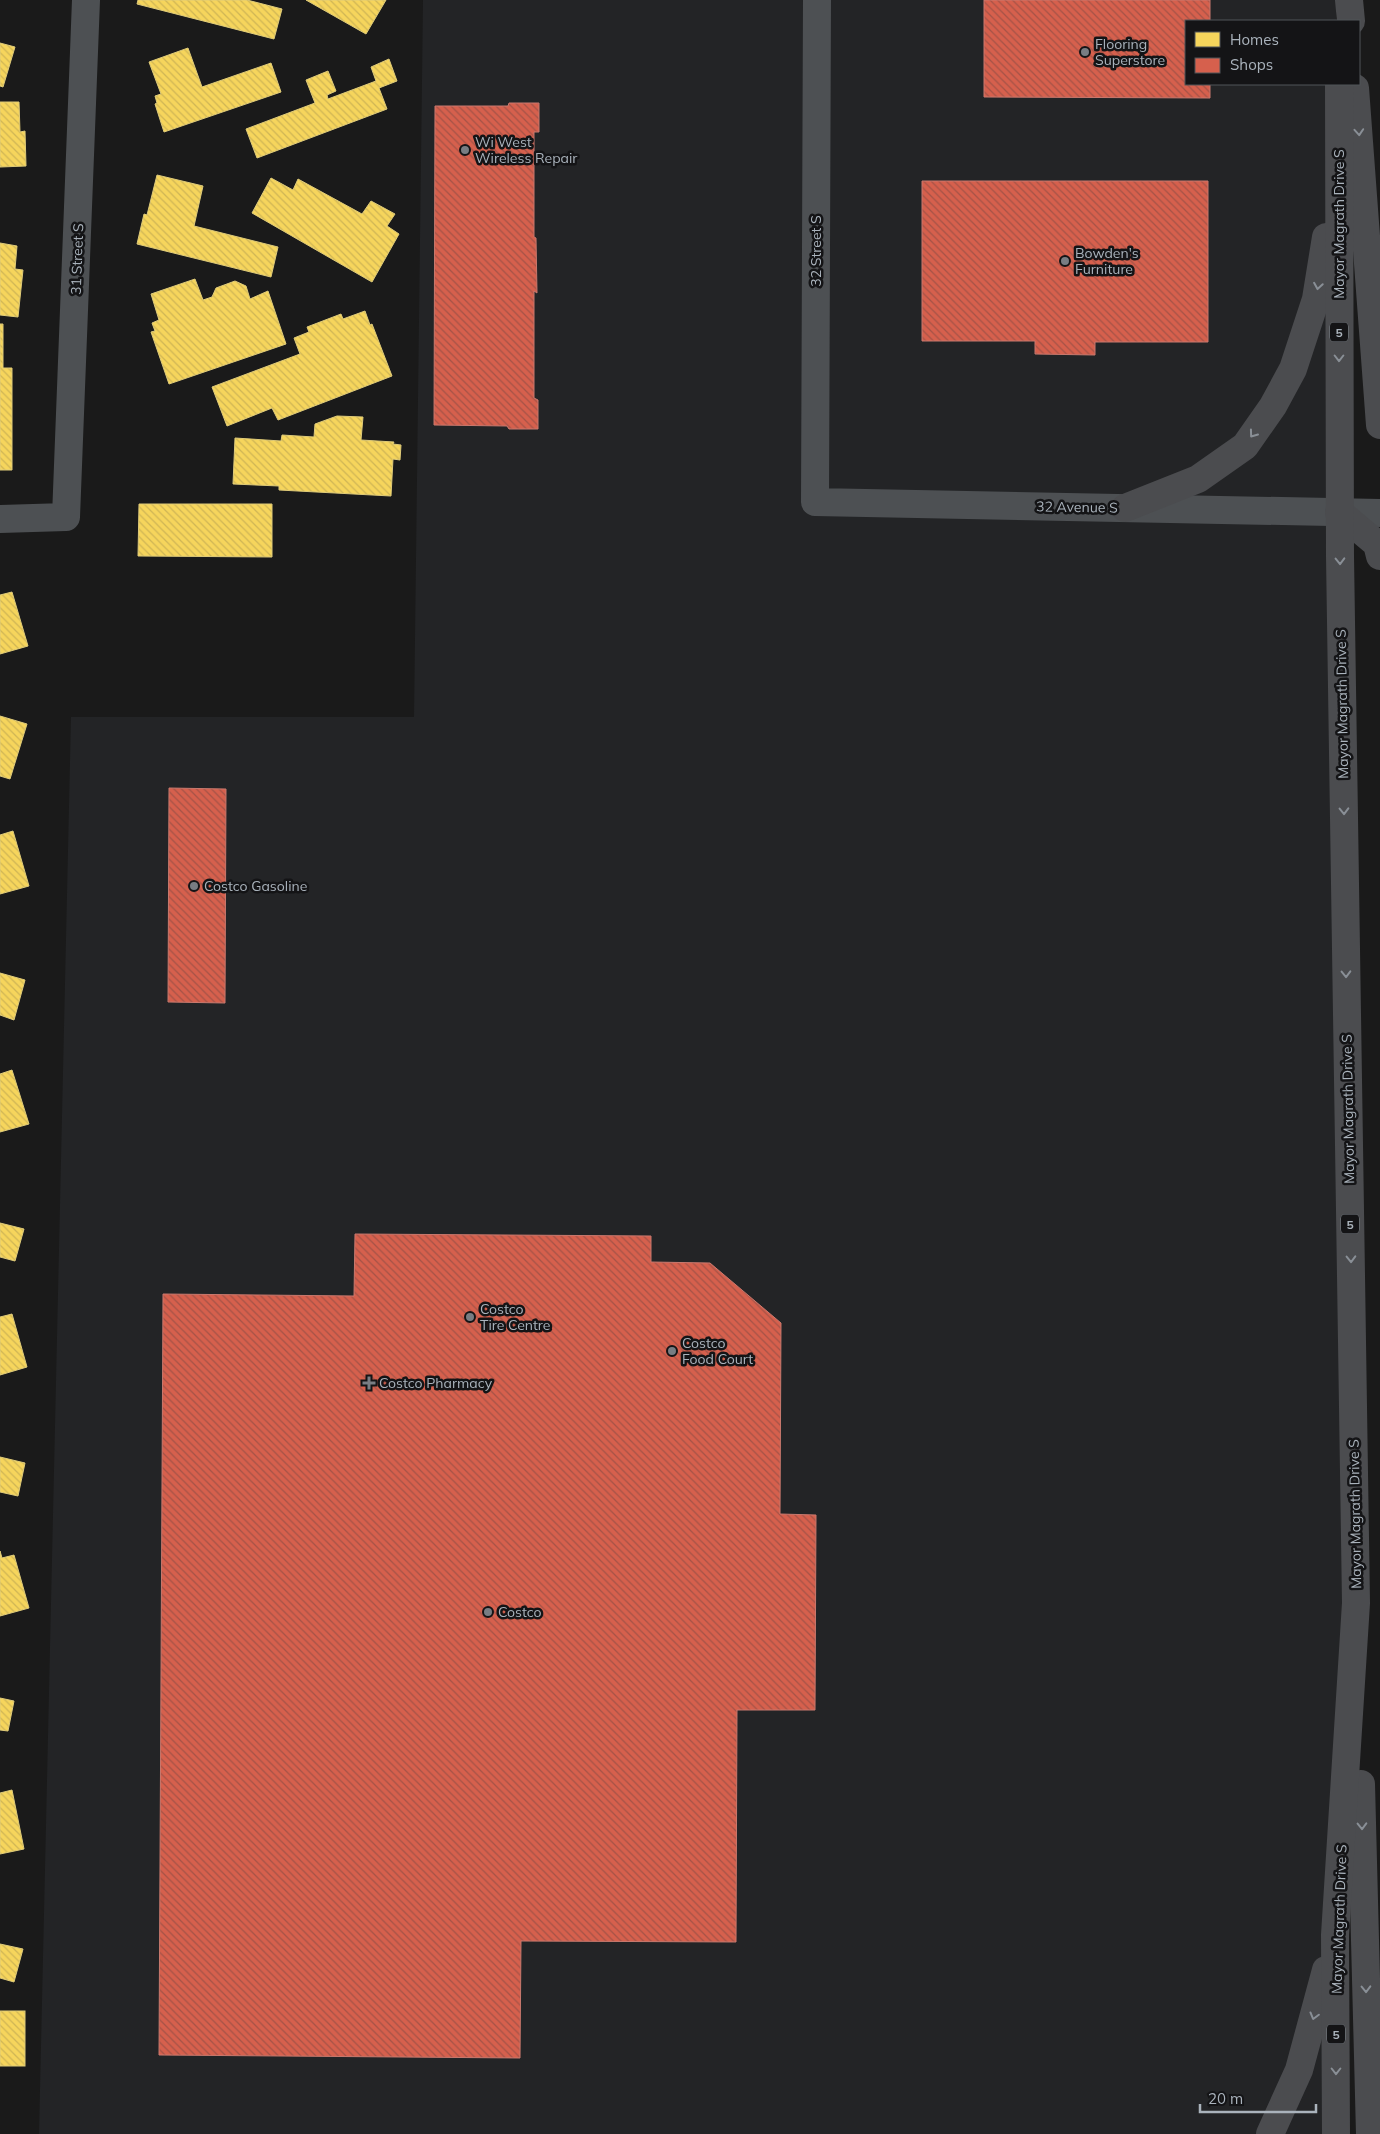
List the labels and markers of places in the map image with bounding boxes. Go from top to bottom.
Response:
place label: Flooring Superstore [1095,35,1165,69]
marker: Flooring Superstore [1079,46,1091,58]
place label: Wi West Wireless Repair [475,133,578,167]
marker: Wi West Wireless Repair [459,144,471,156]
place label: Bowden's Furniture [1075,244,1139,278]
marker: Bowden's Furniture [1059,255,1071,267]
place label: Costco Gasoline [204,877,307,895]
marker: Costco Gasoline [188,880,200,892]
place label: Costco Tire Centre [480,1300,550,1334]
marker: Costco Tire Centre [464,1311,476,1323]
place label: Costco Food Court [682,1334,753,1368]
marker: Costco Food Court [666,1345,678,1357]
place label: Costco Pharmacy [379,1374,493,1392]
marker: Costco Pharmacy [363,1377,375,1389]
place label: Costco [498,1603,542,1621]
marker: Costco [482,1606,494,1618]

